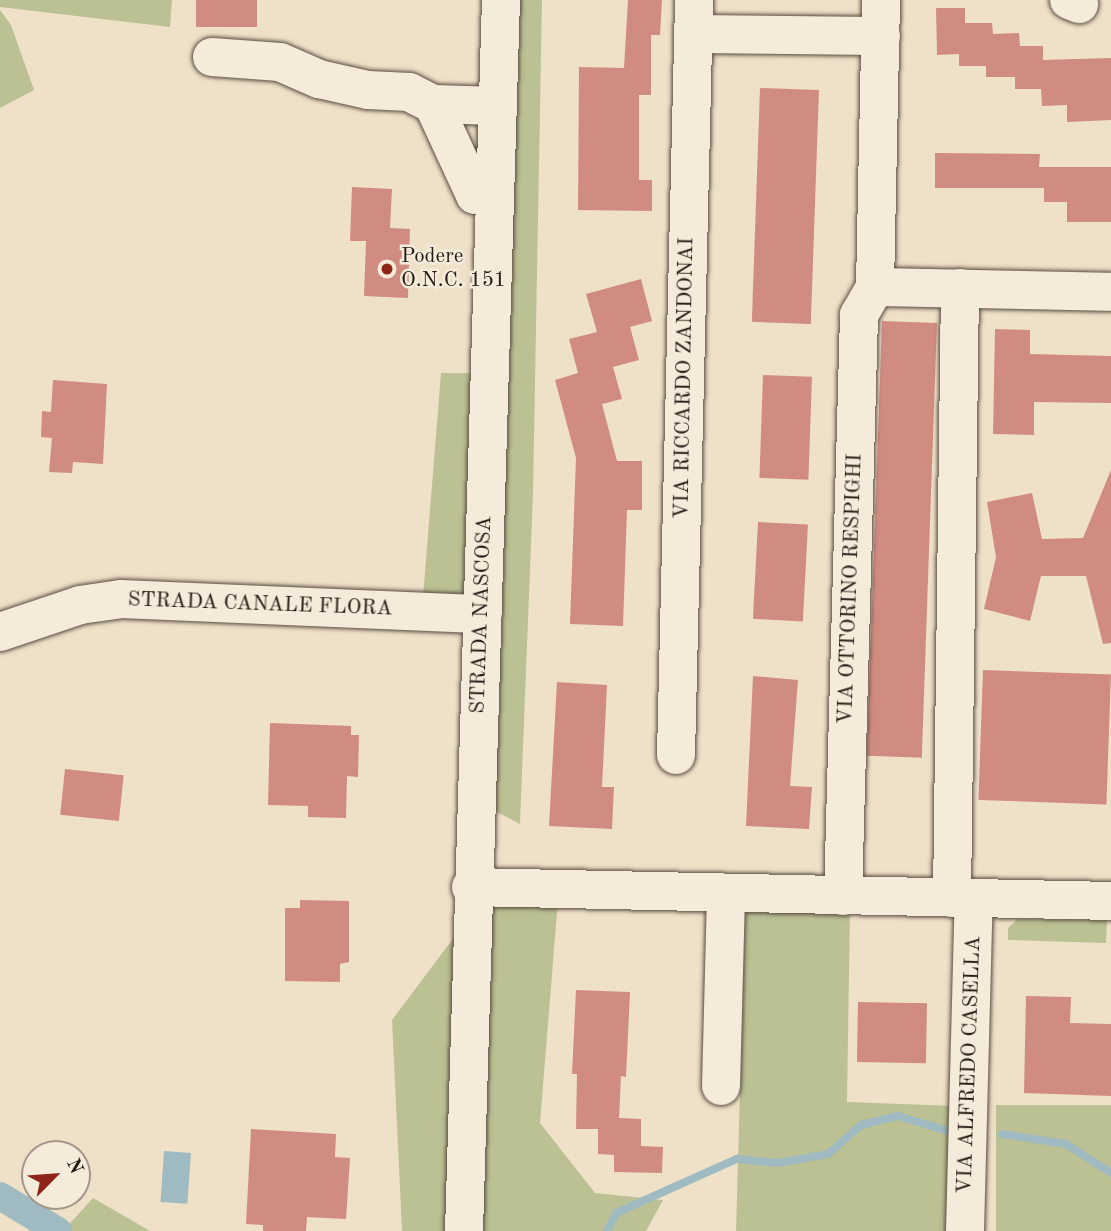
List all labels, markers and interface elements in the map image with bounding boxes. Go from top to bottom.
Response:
street label: VIA RICCARDO ZANDONAI [670,237,700,519]
place label: Podere O.N.C. 151 [401,244,506,294]
marker: Podere O.N.C. 151 [379,261,395,277]
street label: VIA OTTORINO RESPIGHI [834,453,868,725]
street label: STRADA NASCOSA [466,516,498,714]
street label: STRADA CANALE FLORA [127,588,393,622]
street label: VIA ALFREDO CASELLA [953,936,987,1194]
north arrow [21,1140,91,1210]
text: N [62,1156,85,1177]

